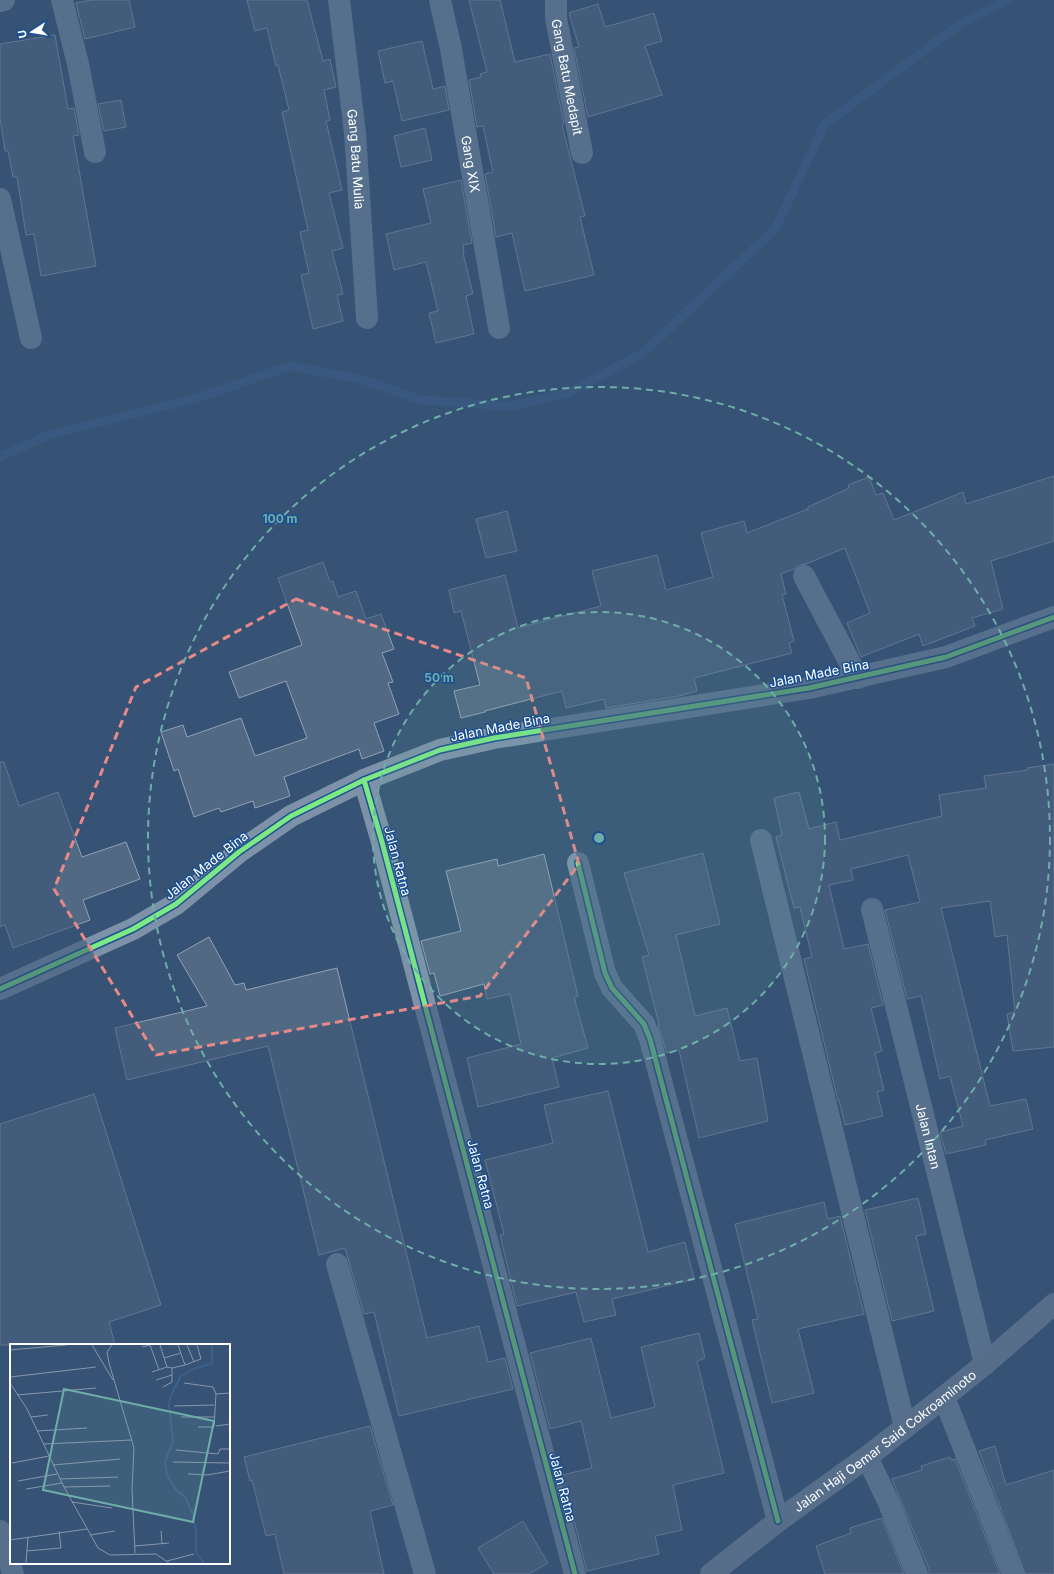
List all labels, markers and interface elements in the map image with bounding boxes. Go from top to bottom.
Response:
north arrow [12,12,52,52]
street label: Gang Batu Medapit [548,18,586,136]
text: U [15,29,30,39]
street label: Gang Batu Mulia [344,108,368,210]
street label: Gang XIX [458,134,484,194]
text: 100 m [262,511,298,526]
street label: Jalan Made Bina [768,655,870,691]
text: 50 m [424,670,454,685]
street label: Jalan Made Bina [449,709,551,745]
street label: Jalan Ratna [381,824,415,898]
street label: Jalan Made Bina [161,827,251,903]
centre of rings [592,831,606,845]
street label: Jalan Intan [913,1102,944,1171]
street label: Jalan Ratna [464,1137,498,1211]
inset map [10,1344,230,1564]
street label: Jalan Haji Oemar Said Cokroaminoto [790,1366,979,1515]
street label: Jalan Ratna [546,1450,580,1524]

